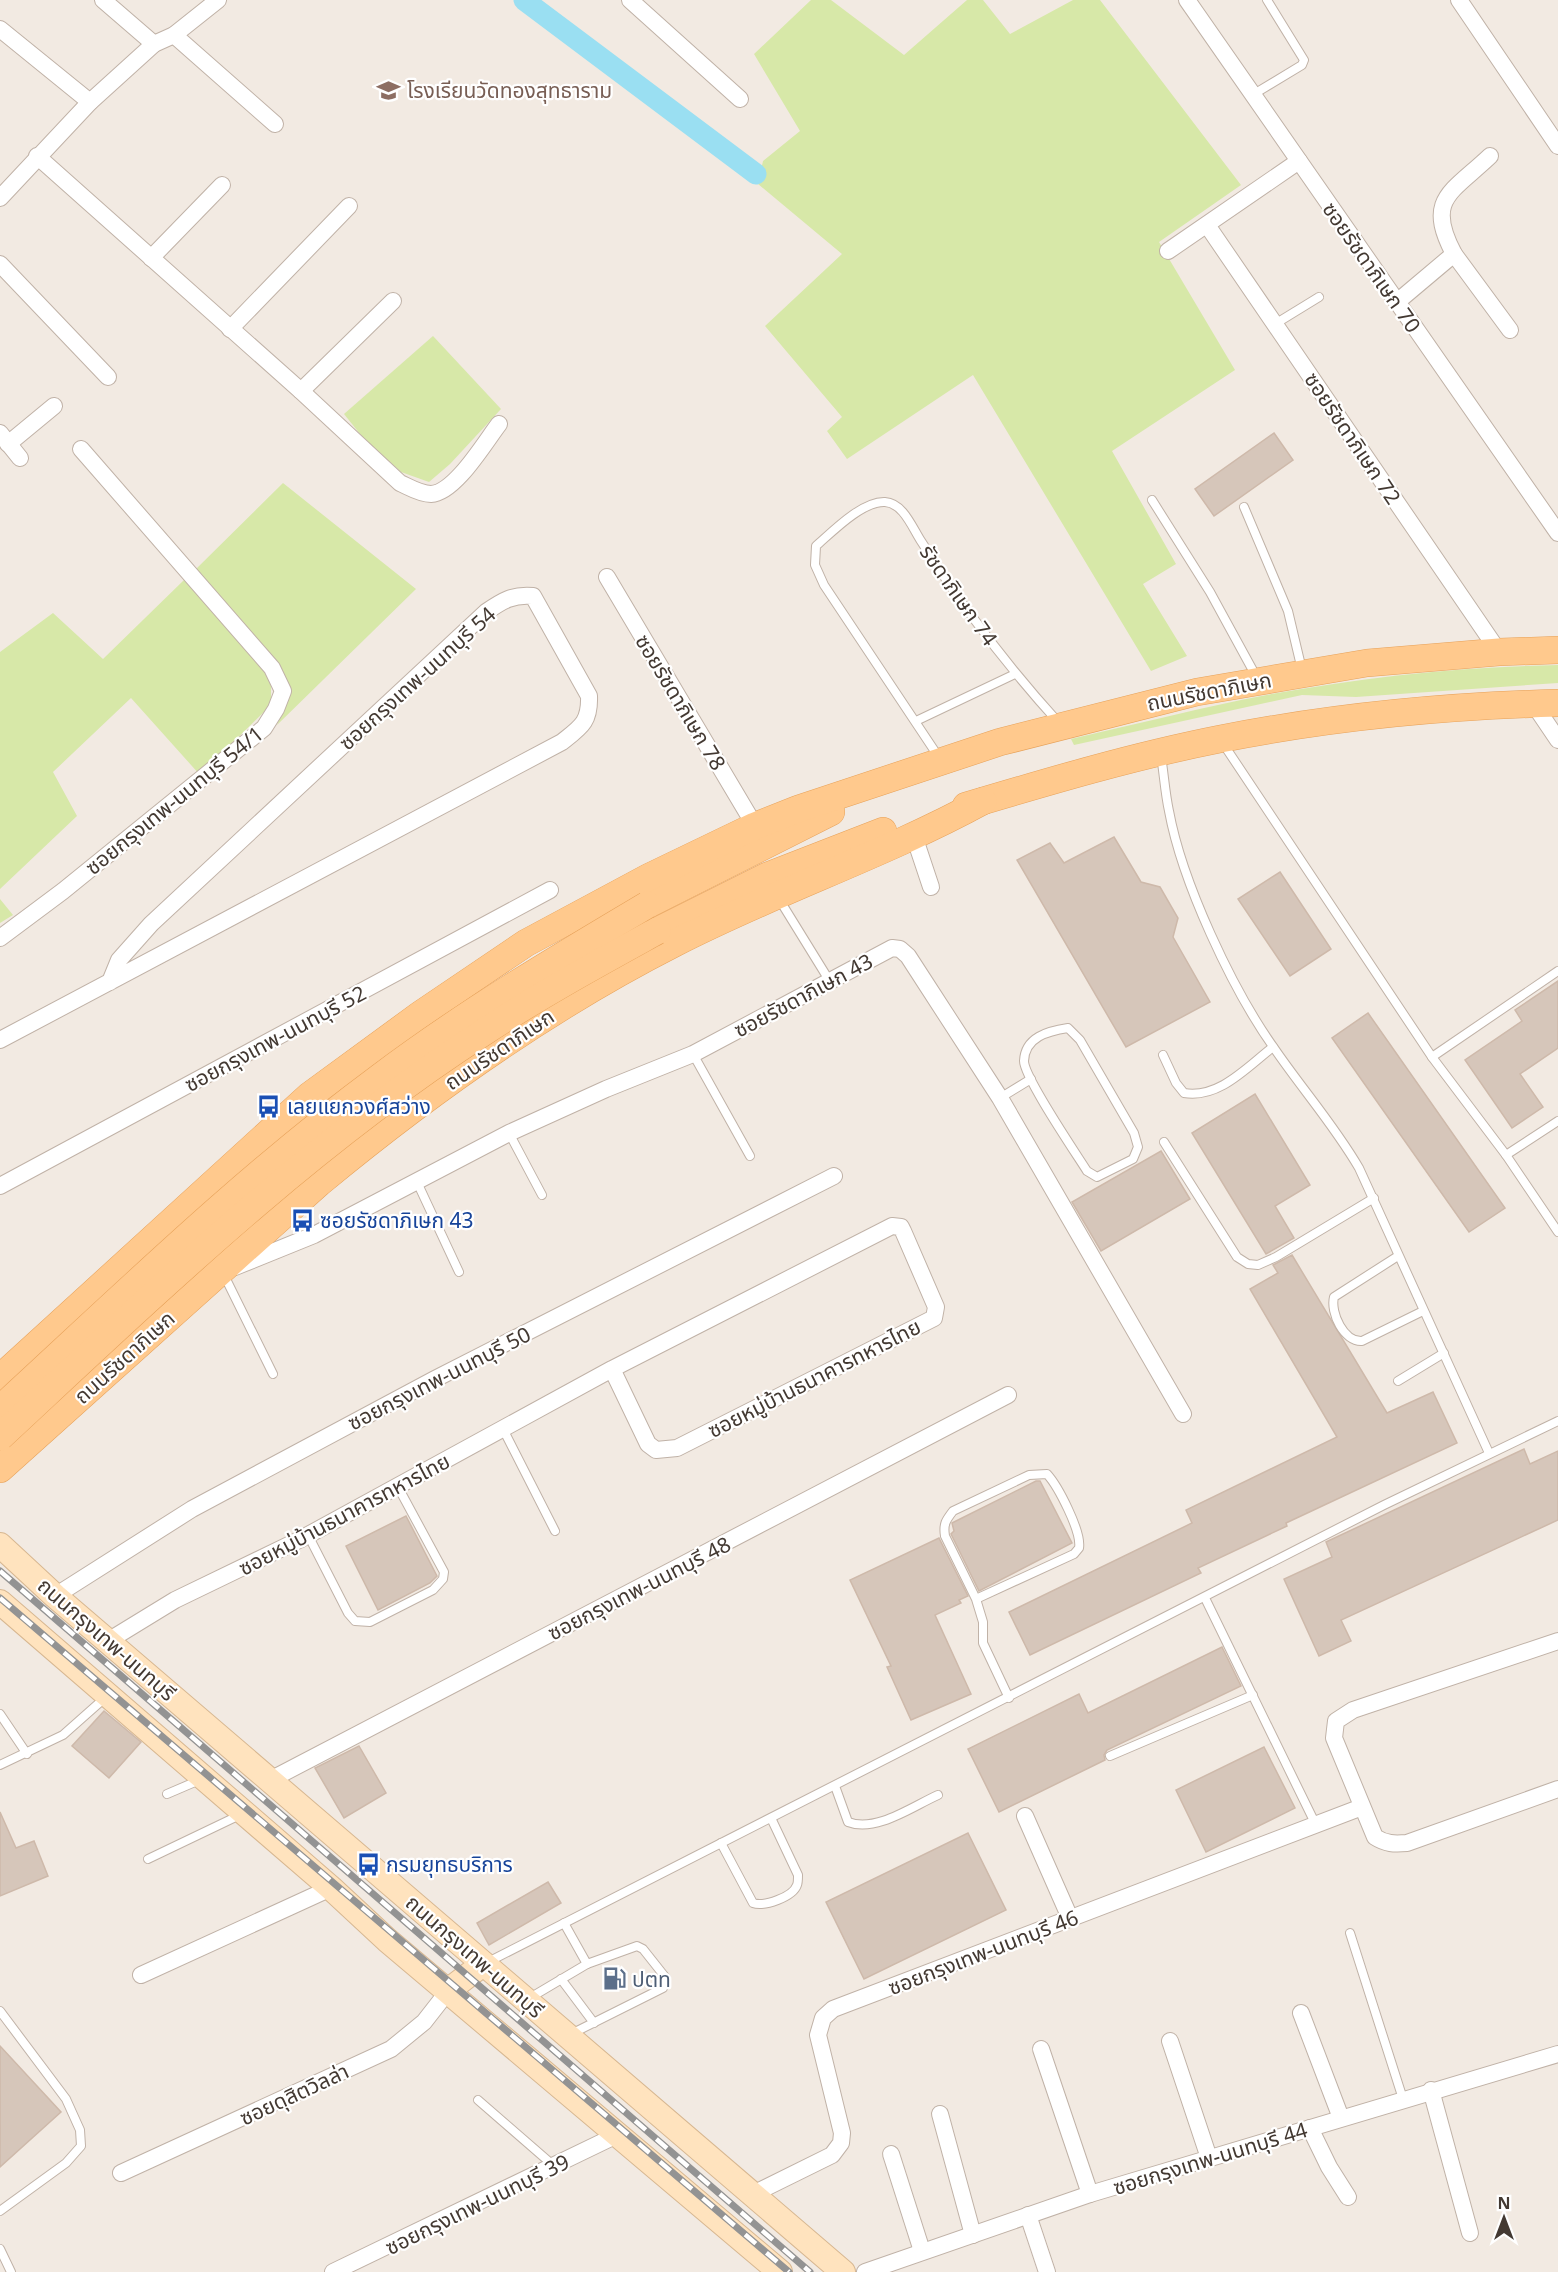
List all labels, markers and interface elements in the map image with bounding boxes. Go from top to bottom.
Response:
place label: โรงเรียนวัดทองสุทธาราม [407,76,612,104]
school or university icon: โรงเรียนวัดทองสุทธาราม [376,77,402,103]
street label: ซอยรัชดาภิเษก 70 [1316,196,1428,338]
street label: ซอยรัชดาภิเษก 72 [1298,366,1408,510]
street label: รัชดาภิเษก 74 [914,539,1004,651]
street label: ซอยกรุงเทพ-นนทบุรี 54 [333,600,501,756]
street label: ซอยรัชดาภิเษก 78 [629,629,733,775]
street label: ถนนรัชดาภิเษก [1144,665,1274,717]
street label: ซอยกรุงเทพ-นนทบุรี 54/1 [79,719,269,881]
street label: ซอยรัชดาภิเษก 43 [729,947,877,1043]
street label: ซอยกรุงเทพ-นนทบุรี 52 [179,978,371,1098]
street label: ถนนรัชดาภิเษก [439,1002,559,1096]
place label: เลยแยกวงศ์สว่าง [287,1092,431,1120]
bus stop icon: เลยแยกวงศ์สว่าง [256,1093,282,1119]
place label: ซอยรัชดาภิเษก 43 [320,1206,474,1234]
bus stop icon: ซอยรัชดาภิเษก 43 [289,1207,315,1233]
street label: ถนนรัชดาภิเษก [68,1304,180,1410]
street label: ซอยหมู่บ้านธนาคารทหารไทย [703,1312,925,1444]
street label: ซอยกรุงเทพ-นนทบุรี 50 [343,1320,535,1436]
street label: ซอยหมู่บ้านธนาคารทหารไทย [233,1446,455,1582]
street label: ซอยกรุงเทพ-นนทบุรี 48 [543,1530,735,1646]
street label: ถนนกรุงเทพ-นนทบุรี [32,1571,182,1707]
place label: กรมยุทธบริการ [386,1850,513,1878]
bus stop icon: กรมยุทธบริการ [355,1851,381,1877]
street label: ถนนกรุงเทพ-นนทบุรี [400,1888,550,2024]
street label: ซอยกรุงเทพ-นนทบุรี 46 [884,1903,1082,2001]
place label: ปตท [632,1965,671,1993]
fuel station icon: ปตท [601,1966,627,1992]
street label: ซอยดุสิตวิลล่า [235,2057,353,2131]
street label: ซอยกรุงเทพ-นนทบุรี 44 [1109,2115,1311,2201]
street label: ซอยกรุงเทพ-นนทบุรี 39 [380,2147,574,2261]
north arrow [1474,2188,1534,2248]
text: N [1497,2192,1511,2214]

